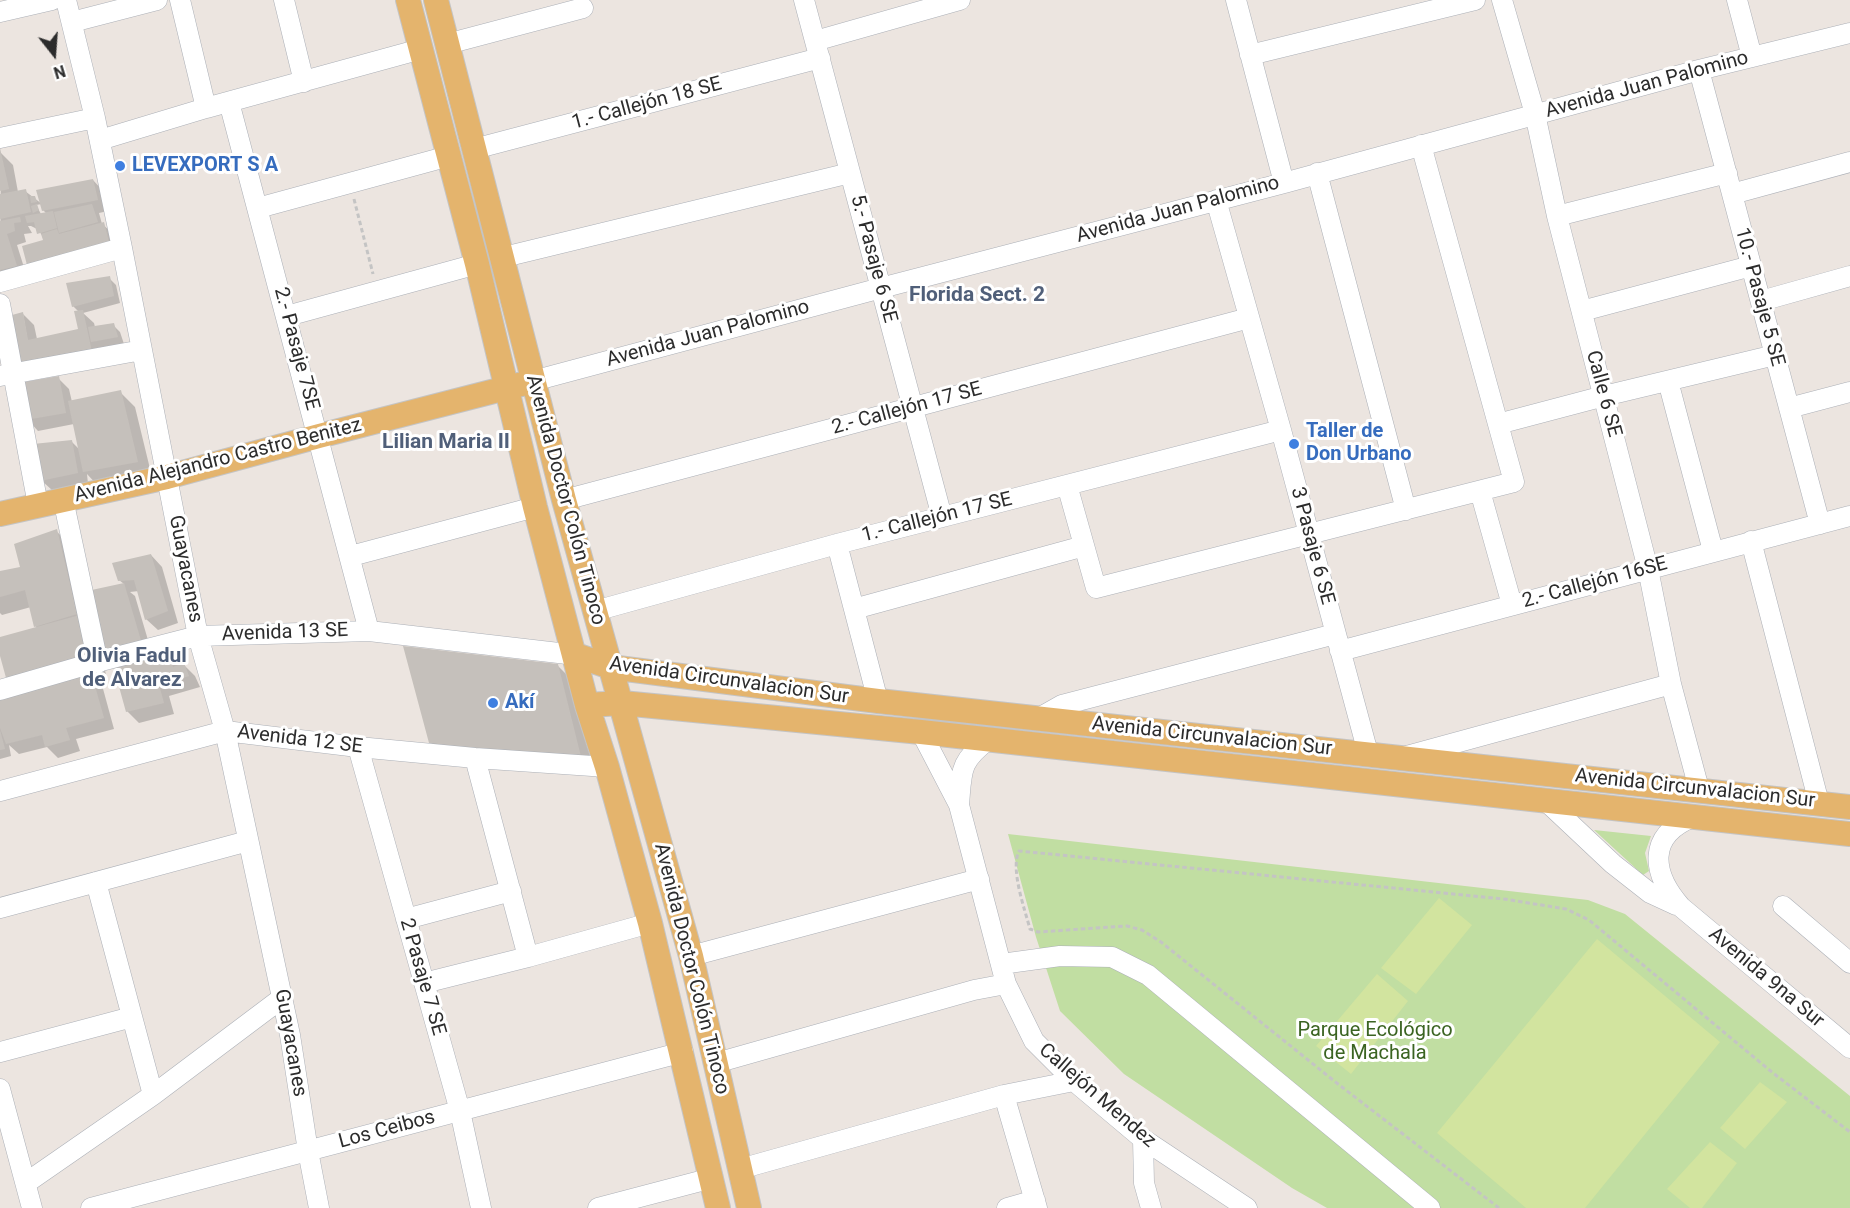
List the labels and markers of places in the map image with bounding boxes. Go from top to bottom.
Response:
place label: LEVEXPORT S A [132,154,278,178]
marker: LEVEXPORT S A [113,159,127,173]
place label: Taller de Don Urbano [1306,420,1411,467]
marker: Taller de Don Urbano [1287,437,1301,451]
place label: Akí [505,691,535,715]
marker: Akí [486,696,500,710]

